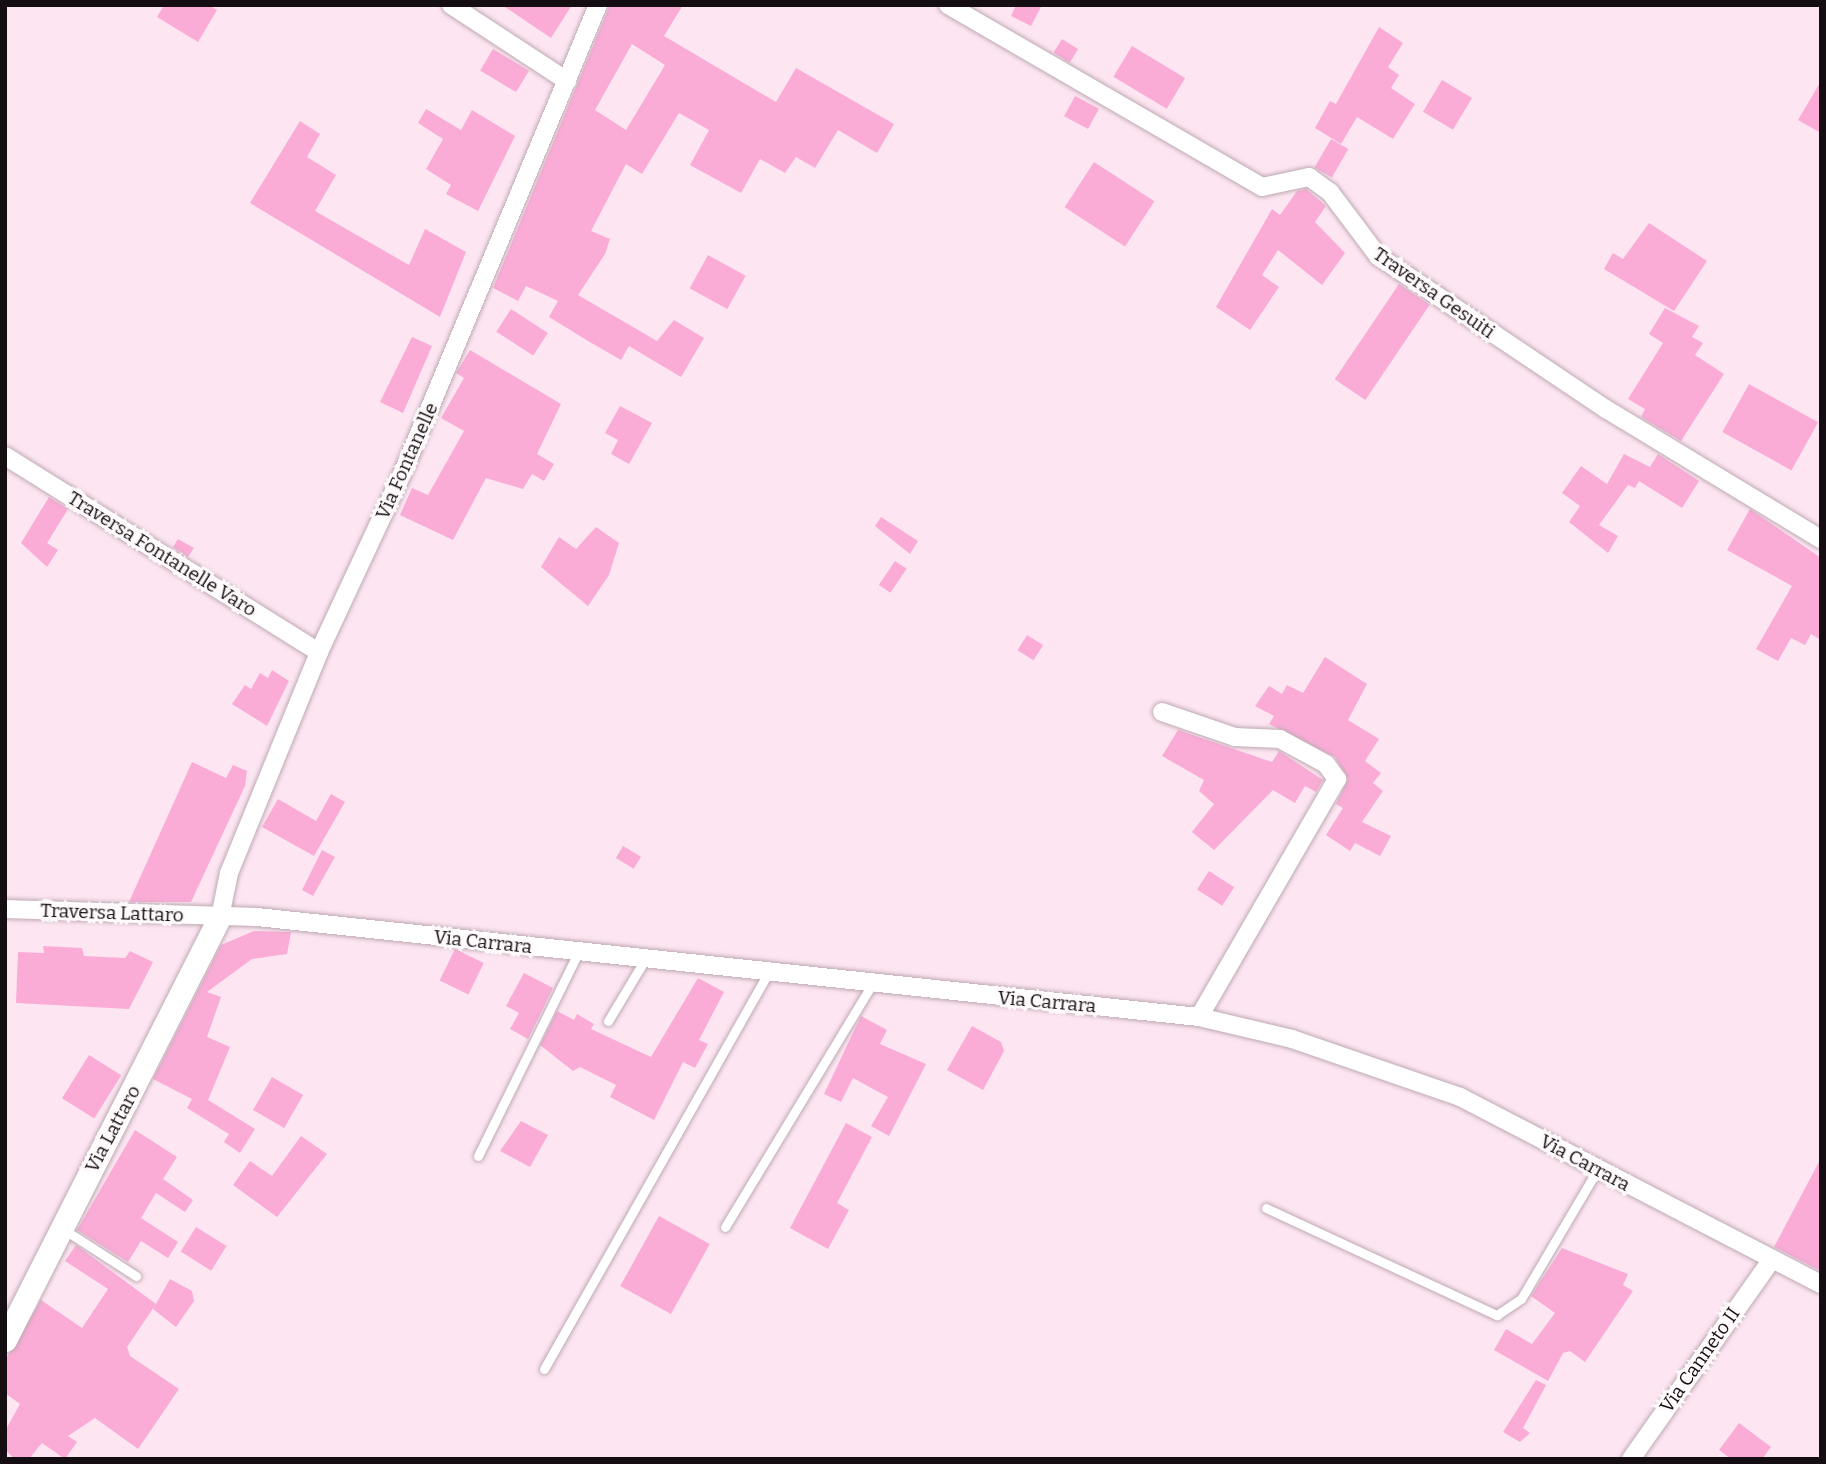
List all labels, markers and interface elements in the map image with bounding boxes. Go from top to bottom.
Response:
street label: Traversa Gesuiti [1369,243,1499,343]
street label: Via Fontanelle [371,399,443,523]
street label: Traversa Fontanelle Varo [63,487,261,621]
street label: Traversa Lattaro [40,899,184,927]
street label: Via Carrara [433,926,533,958]
street label: Via Carrara [997,986,1097,1018]
street label: Via Lattaro [81,1082,145,1176]
street label: Via Carrara [1536,1130,1634,1196]
street label: Via Canneto II [1655,1303,1745,1417]

